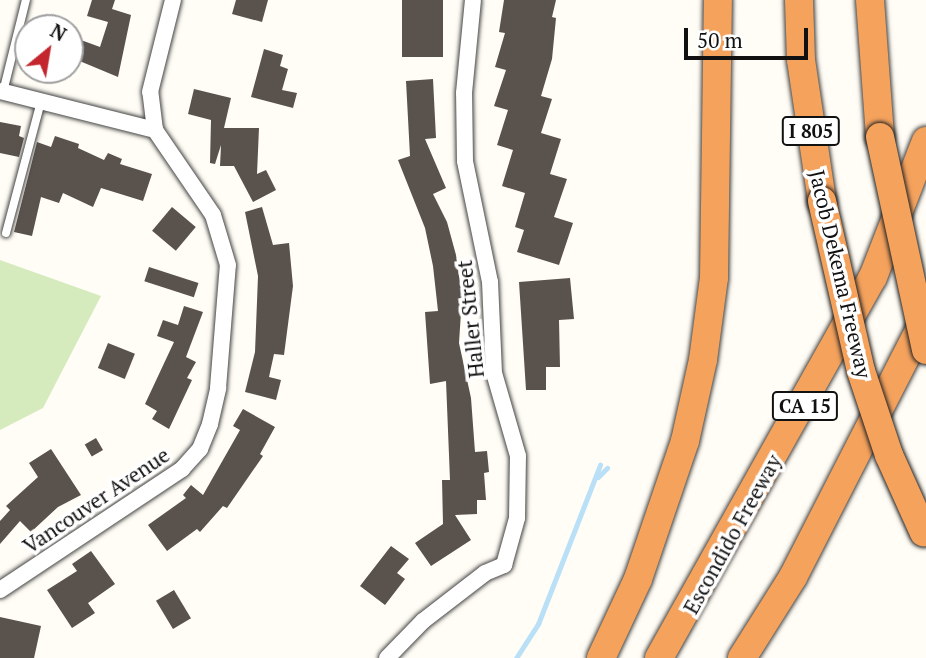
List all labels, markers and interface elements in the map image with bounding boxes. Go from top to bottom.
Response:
north arrow [14,14,84,84]
scale bar [688,14,812,58]
text: N [46,18,71,47]
text: 50 m [697,26,743,54]
road number: I 805 [781,116,841,146]
street label: Jacob Dekema Freeway [805,167,877,381]
street label: Haller Street [451,259,489,379]
road number: CA 15 [772,390,838,422]
street label: Vancouver Avenue [18,442,174,558]
street label: Escondido Freeway [678,450,786,618]

